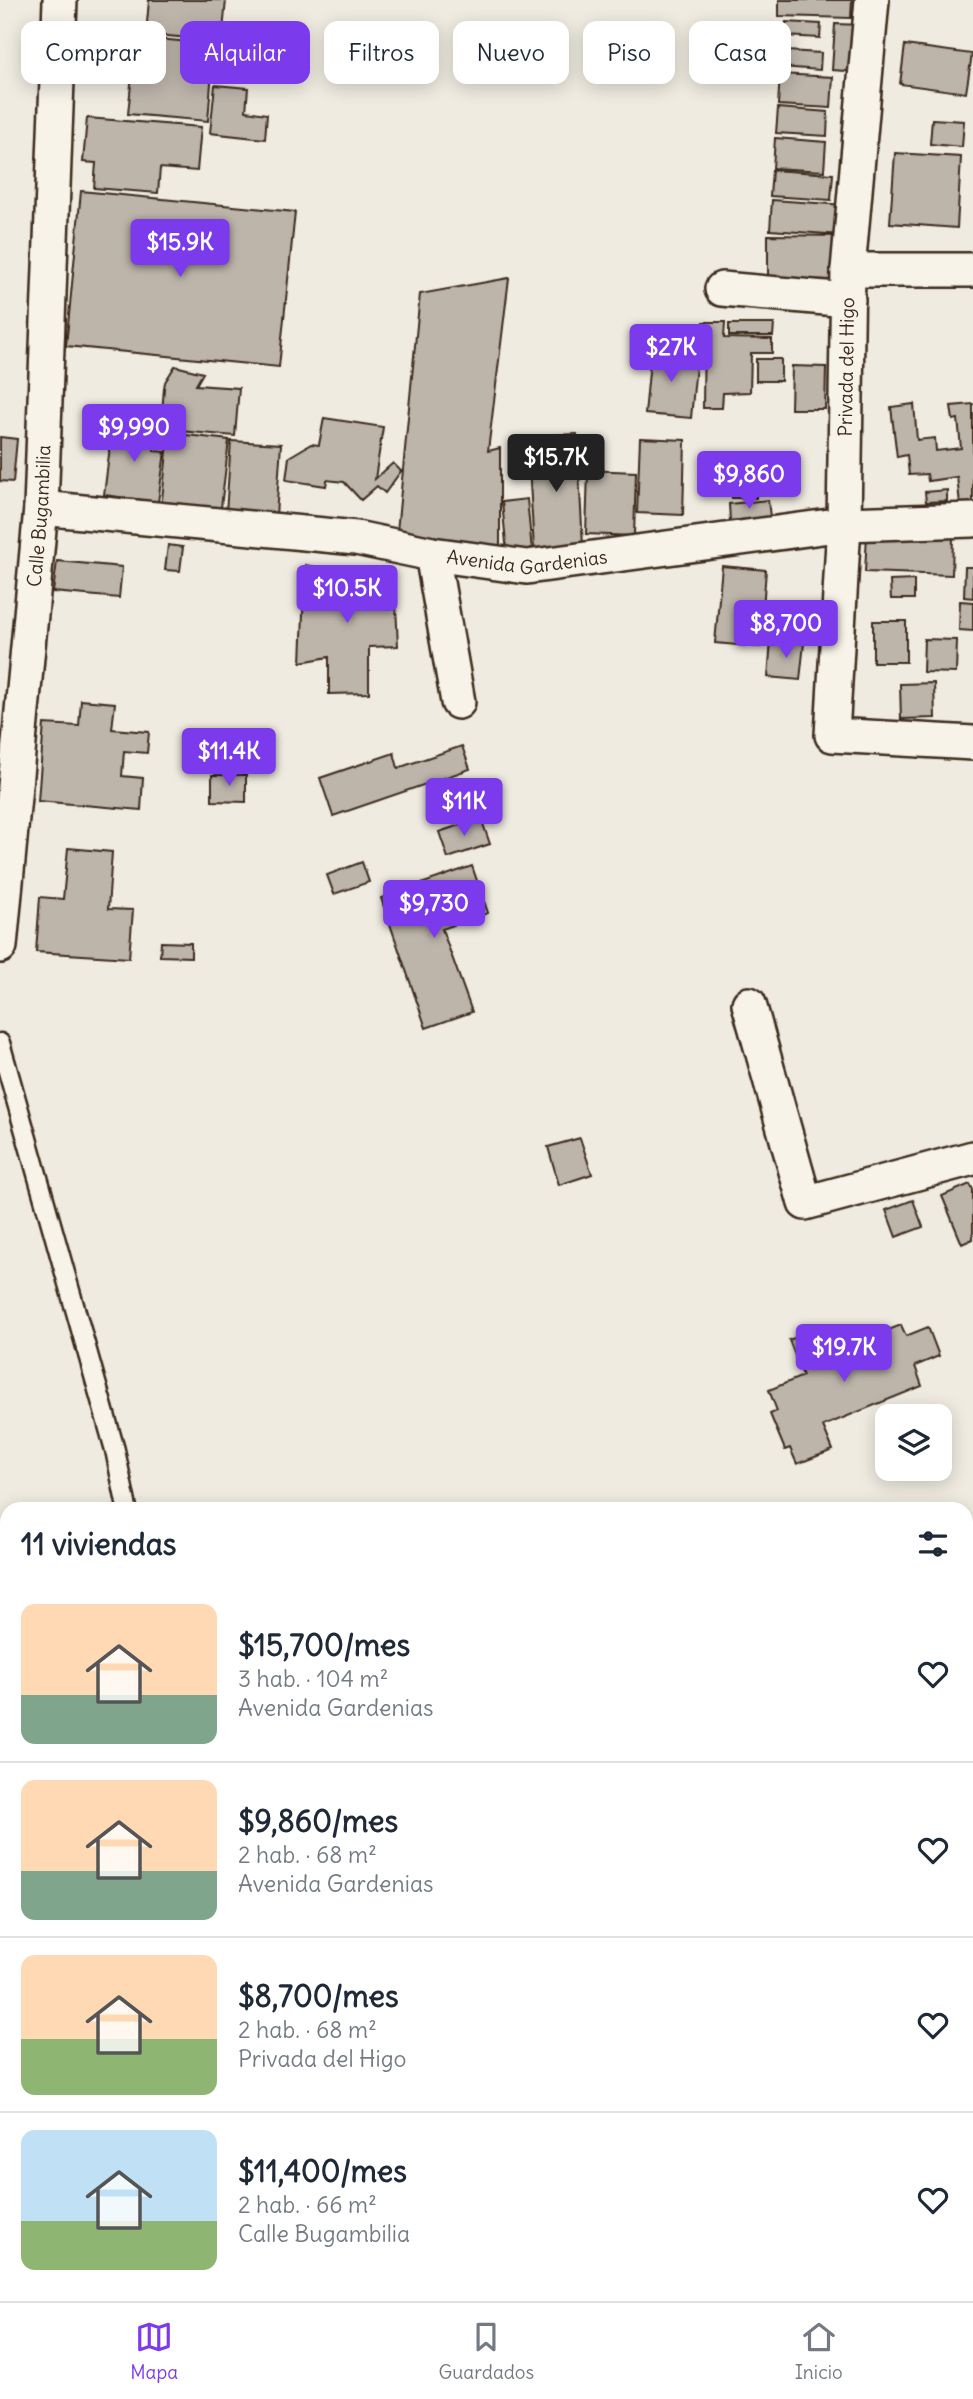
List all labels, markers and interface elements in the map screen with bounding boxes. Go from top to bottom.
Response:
chip: Comprar [21,21,166,84]
chip: Alquilar [180,21,310,84]
chip: Filtros [324,21,439,84]
chip: Nuevo [453,21,569,84]
chip: Piso [583,21,675,84]
chip: Casa [689,21,791,84]
pin: $15.9K [123,219,237,279]
text: $15.9K [147,227,213,256]
street label: Privada del Higo [833,297,859,437]
pin: $27K [630,324,712,384]
text: $27K [646,332,696,361]
pin: $9,990 [77,405,191,464]
text: $9,990 [98,412,170,441]
pin: $15.7K [499,434,613,494]
text: $15.7K [524,442,588,471]
street label: Calle Bugambilia [22,444,55,588]
pin: $9,860 [692,452,806,511]
text: $9,860 [713,459,785,488]
street label: Avenida Gardenias [445,544,609,580]
pin: $10.5K [290,566,404,625]
text: $10.5K [313,573,381,602]
pin: $8,700 [729,600,843,660]
text: $8,700 [750,608,822,637]
pin: $11.4K [172,728,286,788]
text: $11.4K [198,736,260,765]
pin: $11K [423,778,505,838]
text: $11K [442,786,486,815]
pin: $9,730 [377,880,491,940]
text: $9,730 [399,888,469,917]
pin: $19.7K [787,1324,901,1384]
text: $19.7K [812,1332,876,1361]
map controls [875,1404,952,1481]
button: layers [875,1404,952,1481]
text: 11 viviendas [21,1525,176,1563]
icon: filters [914,1525,952,1563]
text: $15,700/mes [238,1626,410,1664]
icon: home [77,1632,161,1716]
icon: heart [914,1655,952,1693]
text: 3 hab. · 104 m² [238,1664,388,1693]
text: Avenida Gardenias [238,1693,434,1722]
text: $9,860/mes [238,1802,398,1840]
icon: home [77,1808,161,1892]
icon: heart [914,1831,952,1869]
text: 2 hab. · 68 m² [238,1840,377,1869]
text: Avenida Gardenias [238,1869,434,1898]
text: $8,700/mes [238,1977,399,2015]
icon: home [77,1983,161,2067]
icon: heart [914,2006,952,2044]
text: 2 hab. · 68 m² [238,2015,377,2044]
text: Privada del Higo [238,2044,406,2073]
text: $11,400/mes [238,2152,407,2190]
icon: home [77,2158,161,2242]
icon: heart [914,2181,952,2219]
text: 2 hab. · 66 m² [238,2190,377,2219]
text: Calle Bugambilia [238,2219,410,2248]
tab: Mapa [130,2318,178,2384]
tab: Guardados [439,2318,534,2384]
tab: Inicio [795,2318,843,2384]

